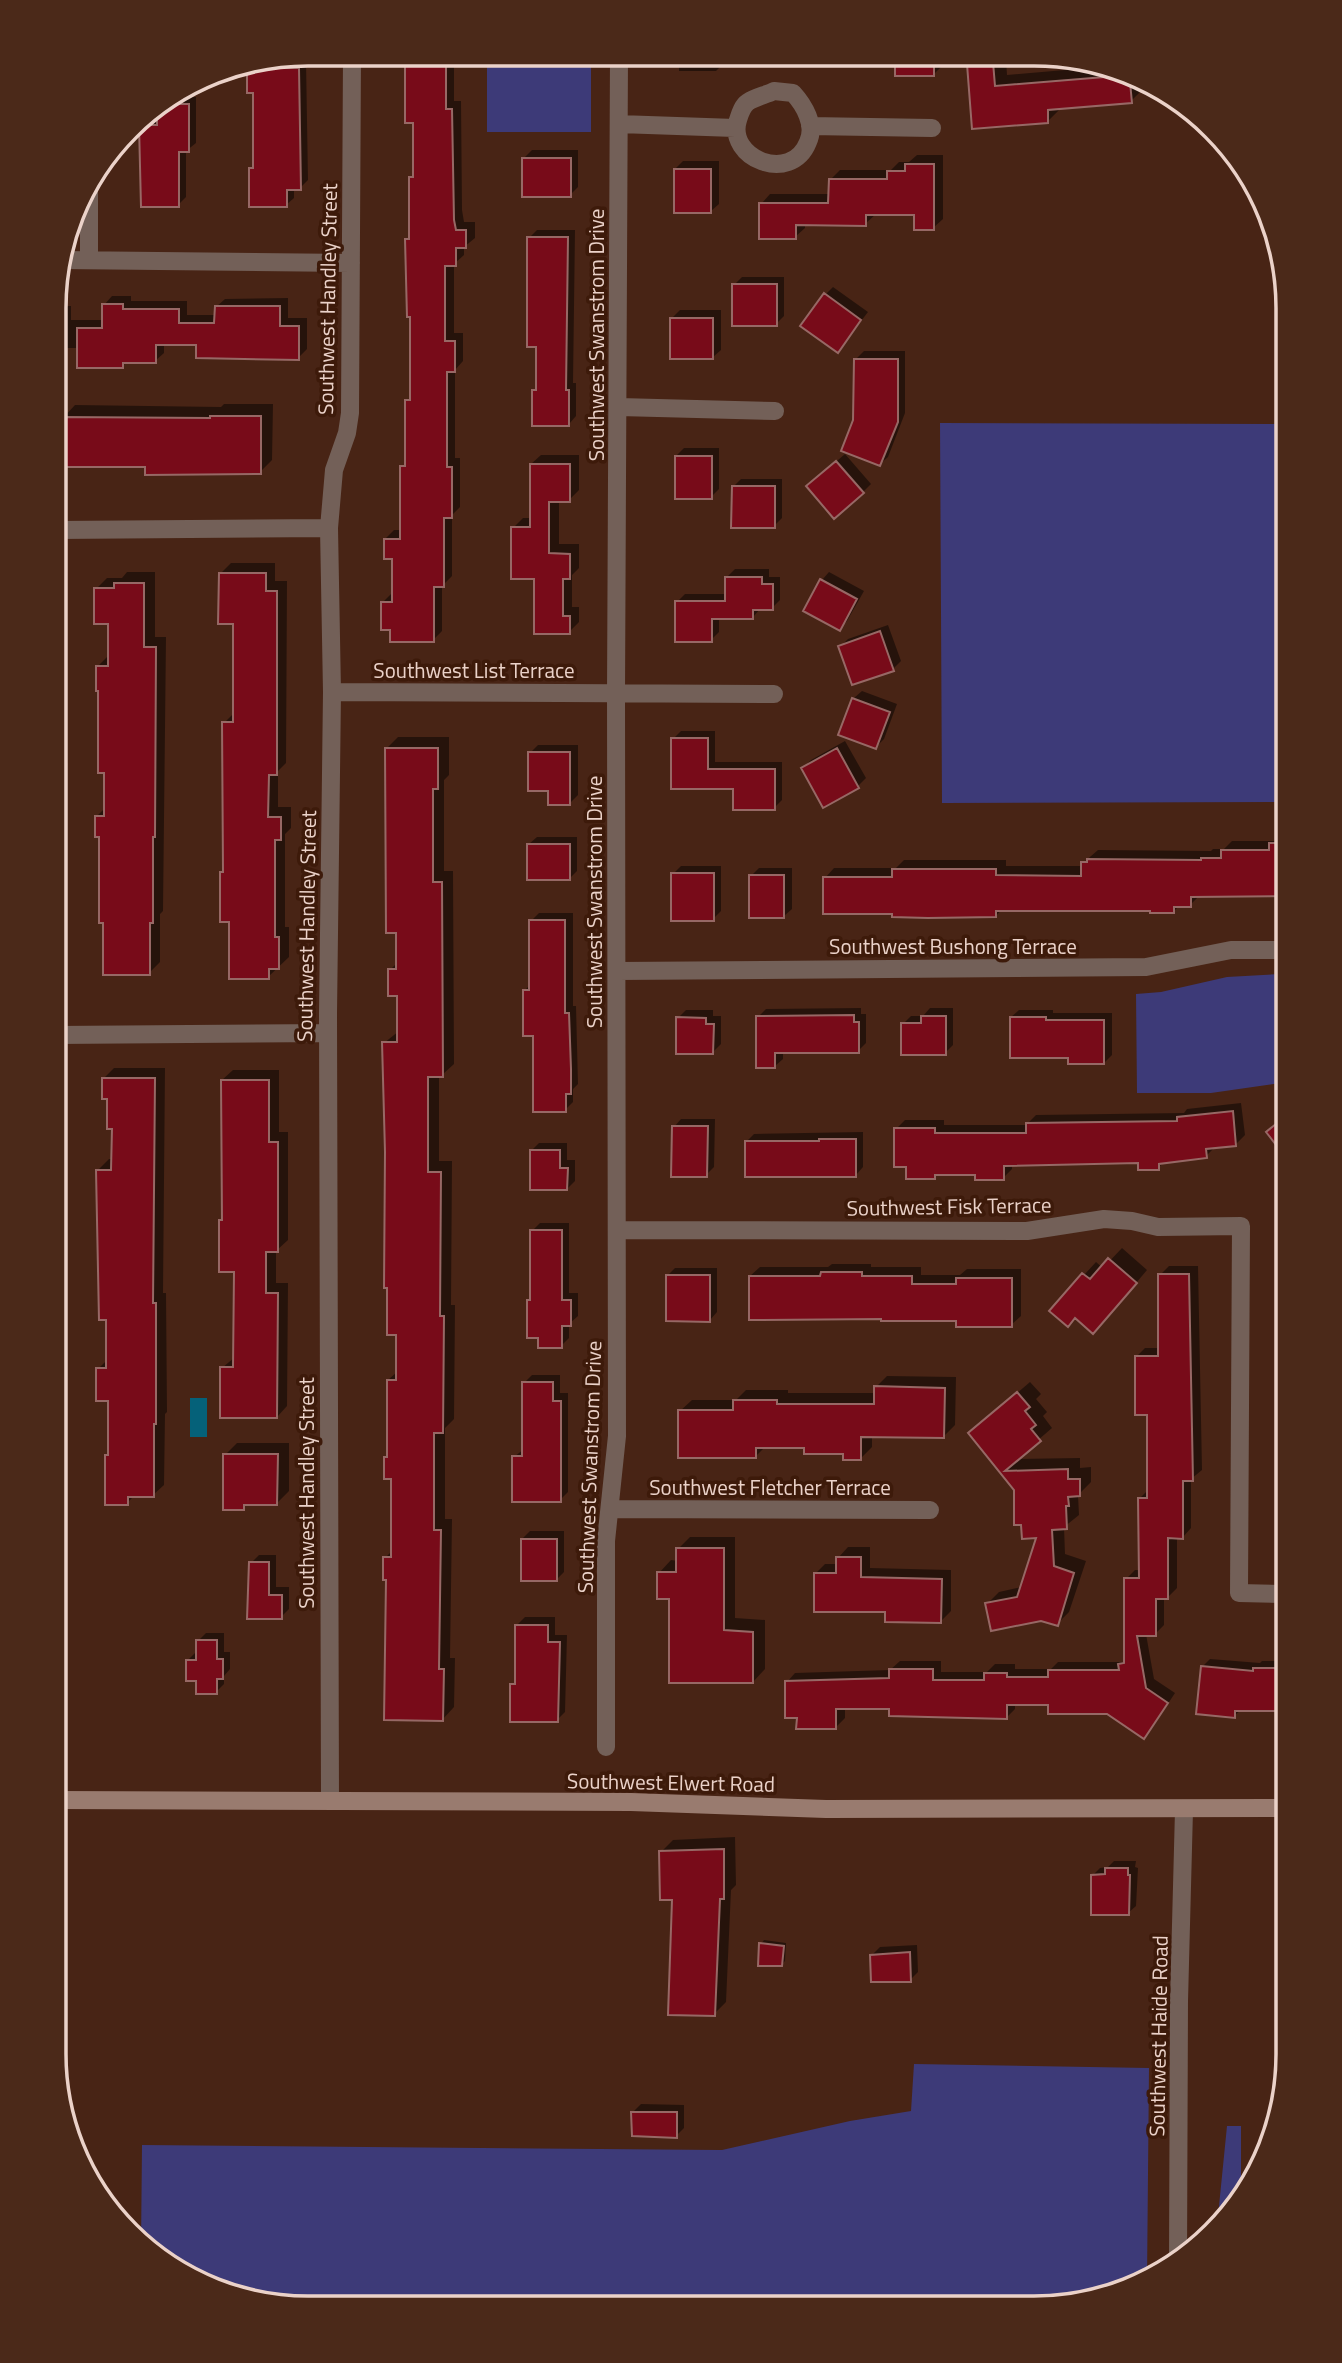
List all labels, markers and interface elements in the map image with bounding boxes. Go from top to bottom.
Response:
street label: Southwest Handley Street [309,182,345,415]
street label: Southwest Swanstrom Drive [580,209,612,461]
street label: Southwest List Terrace [373,654,575,686]
street label: Southwest Swanstrom Drive [578,776,610,1028]
street label: Southwest Handley Street [288,809,324,1042]
street label: Southwest Bushong Terrace [829,930,1077,962]
street label: Southwest Fisk Terrace [846,1188,1052,1224]
street label: Southwest Swanstrom Drive [569,1340,609,1594]
street label: Southwest Handley Street [290,1377,322,1609]
street label: Southwest Fletcher Terrace [649,1471,891,1503]
street label: Southwest Elwert Road [567,1764,775,1800]
street label: Southwest Haide Road [1140,1935,1176,2137]

